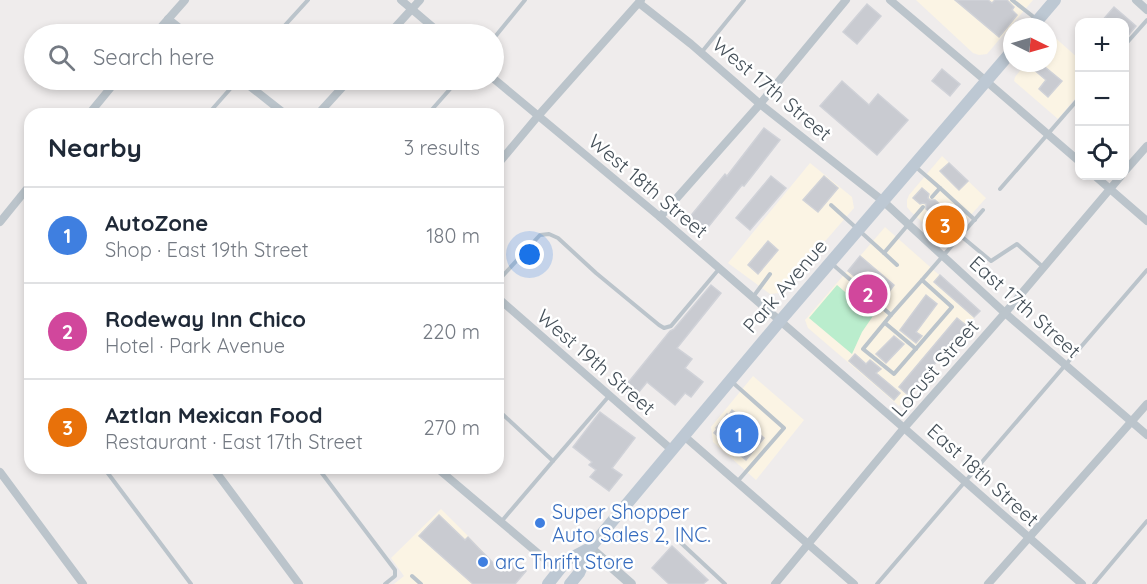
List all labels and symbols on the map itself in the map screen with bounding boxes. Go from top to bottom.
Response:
north arrow [1003,18,1057,72]
street label: West 17th Street [708,32,837,146]
street label: West 18th Street [583,128,713,243]
pin: 3 [926,202,964,248]
street label: Park Avenue [737,234,832,338]
your location [515,240,544,269]
street label: East 17th Street [965,250,1086,363]
pin: 2 [848,272,888,316]
street label: West 19th Street [532,303,661,420]
street label: Locust Street [886,314,984,421]
pin: 1 [720,412,758,456]
street label: East 18th Street [922,418,1044,531]
place label: Super Shopper Auto Sales 2, INC. [552,499,711,547]
marker: Super Shopper Auto Sales 2, INC. [533,516,547,530]
place label: arc Thrift Store [495,549,634,574]
marker: arc Thrift Store [476,555,490,569]

